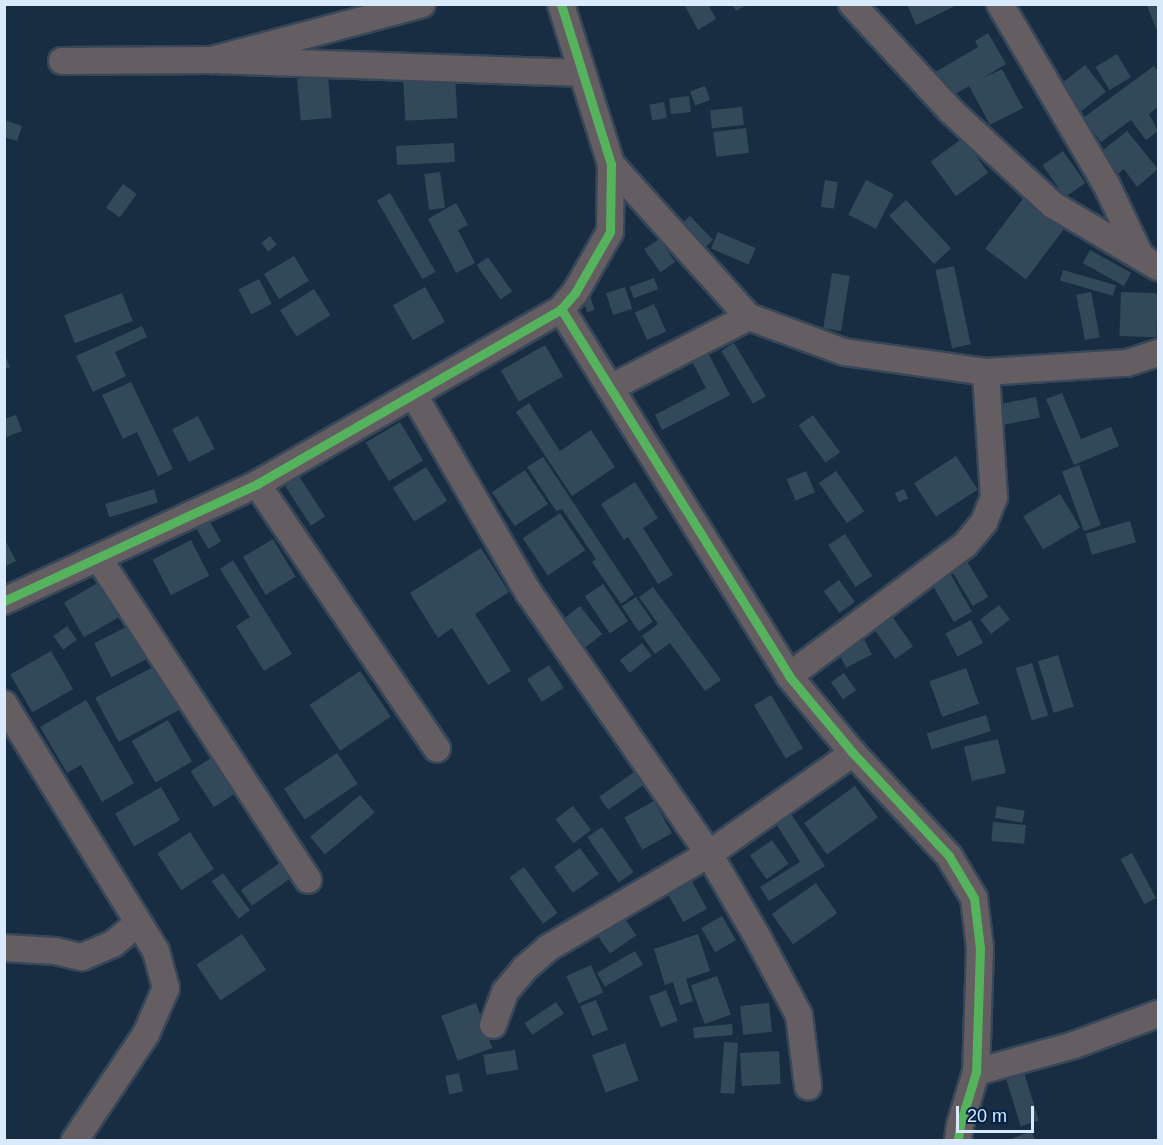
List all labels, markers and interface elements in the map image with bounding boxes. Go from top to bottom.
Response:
scale bar [959,1094,1037,1132]
text: 20 m [967,1106,1007,1126]

